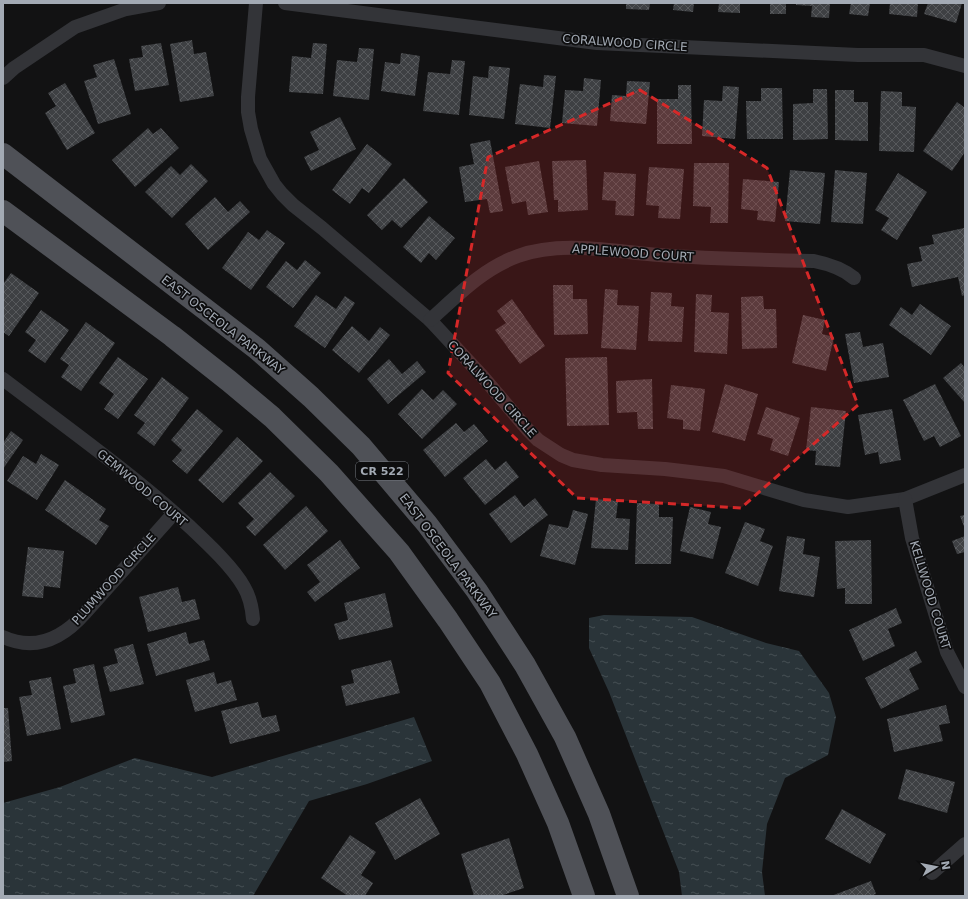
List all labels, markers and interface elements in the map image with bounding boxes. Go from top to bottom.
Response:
street label: CORALWOOD CIRCLE [562,32,688,54]
street label: APPLEWOOD COURT [572,242,695,264]
street label: EAST OSCEOLA PARKWAY [159,273,288,378]
street label: CORALWOOD CIRCLE [445,338,539,440]
street label: GEMWOOD COURT [94,446,190,530]
road number: CR 522 [356,462,408,480]
street label: EAST OSCEOLA PARKWAY [397,491,500,622]
street label: PLUMWOOD CIRCLE [69,530,159,628]
street label: KELLWOOD COURT [907,539,953,652]
north arrow [916,847,956,887]
text: N [938,860,953,871]

